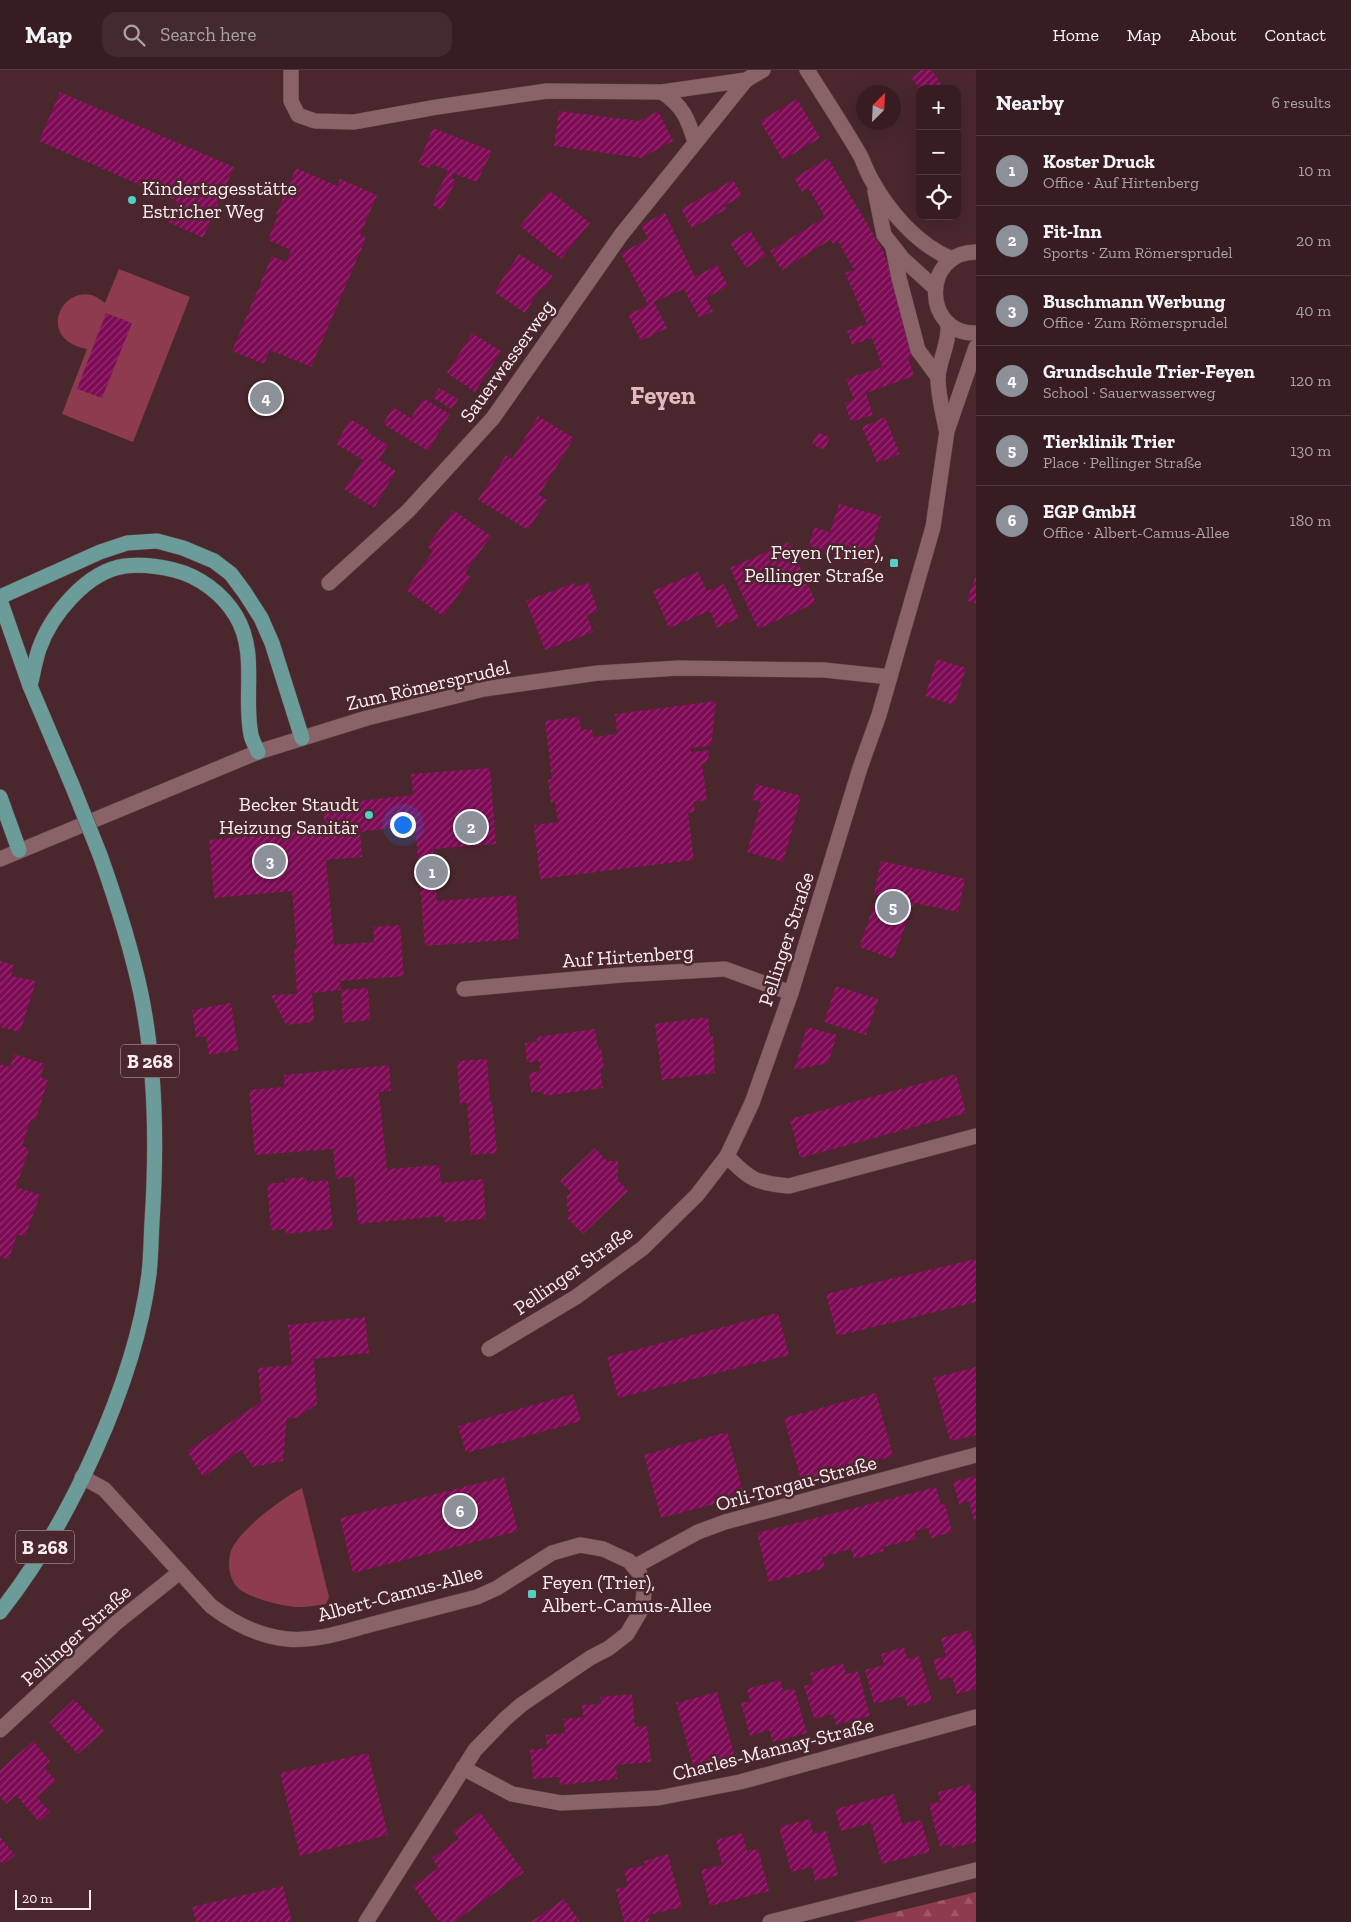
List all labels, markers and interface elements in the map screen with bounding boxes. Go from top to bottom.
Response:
search box [102,12,452,57]
text: Map [25,20,72,49]
icon: search [120,21,148,49]
text: Search here [160,23,257,46]
text: Home [1052,24,1099,46]
text: Map [1127,24,1161,46]
text: About [1189,24,1236,46]
text: Contact [1264,24,1326,46]
north arrow [856,85,901,130]
map controls [916,85,961,220]
button: + [916,85,961,130]
text: Nearby [996,90,1064,115]
text: 6 results [1271,93,1331,112]
button: − [916,130,961,175]
text: Koster Druck [1043,150,1155,173]
text: 1 [1009,161,1015,180]
text: 10 m [1298,161,1331,180]
text: Office · Auf Hirtenberg [1043,173,1199,192]
button: locate [916,175,961,220]
place label: Kindertagesstätte Estricher Weg [142,176,297,223]
marker: Kindertagesstätte Estricher Weg [126,194,138,206]
text: Fit-Inn [1043,220,1102,243]
text: 2 [1008,231,1016,250]
text: 20 m [1296,231,1331,250]
text: Sports · Zum Römersprudel [1043,243,1232,262]
text: Buschmann Werbung [1043,290,1225,313]
street label: Sauerwasserweg [455,295,559,427]
text: 3 [1008,301,1016,320]
text: 40 m [1296,301,1331,320]
text: Office · Zum Römersprudel [1043,313,1228,332]
text: Grundschule Trier-Feyen [1043,360,1255,383]
text: 4 [1007,371,1017,390]
text: 120 m [1290,371,1331,390]
pin: 4 [250,379,282,417]
district label: Feyen [630,380,696,410]
text: School · Sauerwasserweg [1043,383,1215,402]
text: Tierklinik Trier [1043,430,1175,453]
text: 5 [1008,441,1016,460]
text: 130 m [1290,441,1331,460]
text: Place · Pellinger Straße [1043,453,1202,472]
text: EGP GmbH [1043,500,1136,523]
text: 6 [1008,511,1016,530]
text: 180 m [1290,511,1331,530]
text: Office · Albert-Camus-Allee [1043,523,1230,542]
place label: Feyen (Trier), Pellinger Straße [744,540,884,587]
marker: Feyen (Trier), Pellinger Straße [888,557,900,569]
street label: Zum Römersprudel [344,655,512,715]
place label: Becker Staudt Heizung Sanitär [219,792,360,839]
pin: 2 [455,808,487,846]
marker: Becker Staudt Heizung Sanitär [363,809,375,821]
your location [390,812,416,838]
pin: 3 [254,842,286,880]
pin: 1 [416,853,448,891]
street label: Pellinger Straße [753,869,819,1009]
pin: 5 [877,888,909,926]
street label: Auf Hirtenberg [562,939,694,973]
road number: B 268 [121,1044,179,1078]
street label: Pellinger Straße [509,1220,637,1320]
street label: Orli-Torgau-Straße [713,1450,879,1516]
pin: 6 [444,1492,476,1530]
road number: B 268 [16,1530,74,1564]
street label: Albert-Camus-Allee [315,1559,485,1627]
place label: Feyen (Trier), Albert-Camus-Allee [542,1570,712,1617]
street label: Pellinger Straße [16,1579,136,1691]
marker: Feyen (Trier), Albert-Camus-Allee [526,1588,538,1600]
street label: Charles-Mannay-Straße [670,1712,876,1786]
scale bar [15,1887,91,1910]
text: 20 m [22,1890,53,1907]

